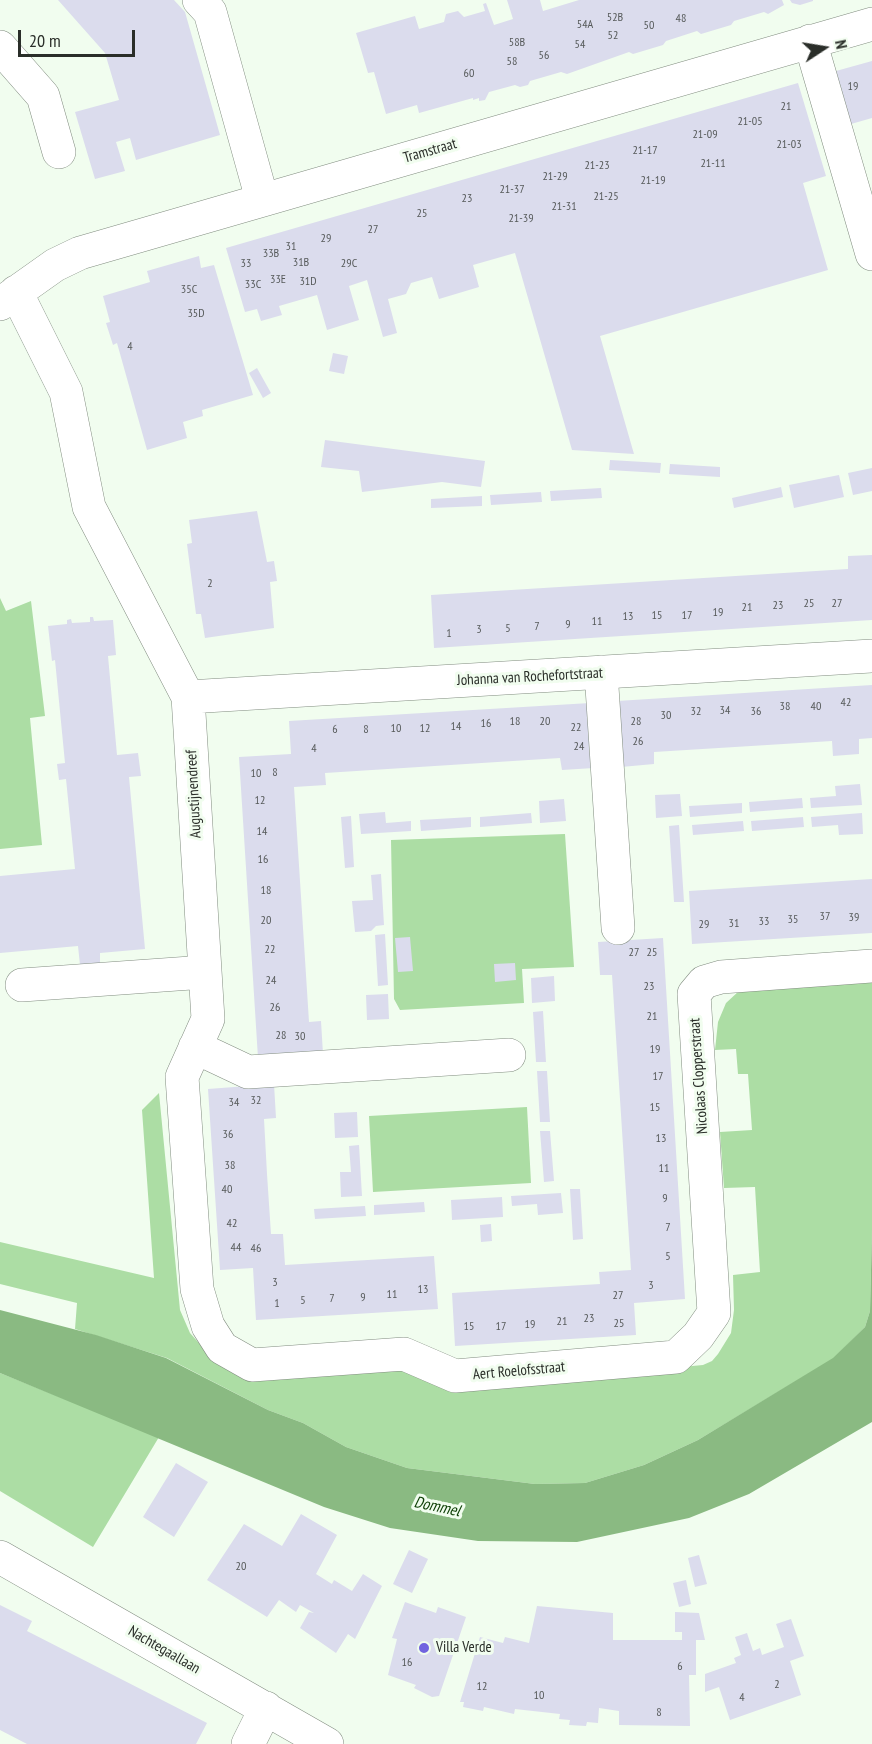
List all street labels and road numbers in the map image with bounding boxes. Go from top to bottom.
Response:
street label: Tramstraat [401,135,459,167]
street label: Johanna van Rochefortstraat [457,664,603,690]
street label: Augustijnendreef [183,749,205,839]
street label: Nicolaas Clopperstraat [686,1017,712,1135]
street label: Aert Roelofsstraat [472,1358,566,1384]
street label: Nachtegaallaan [125,1622,203,1678]

